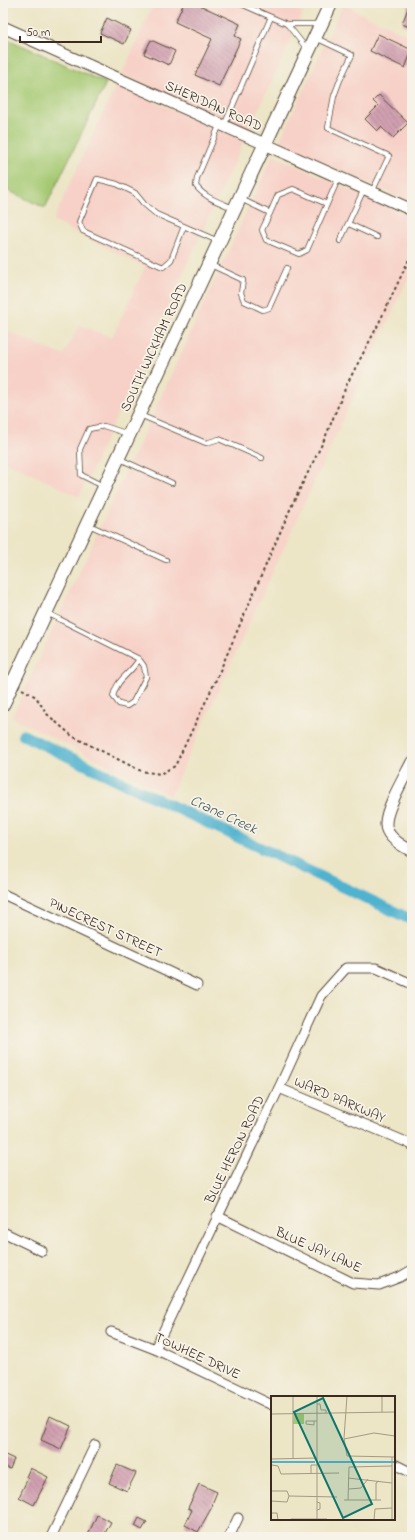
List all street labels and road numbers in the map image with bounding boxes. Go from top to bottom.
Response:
street label: SHERIDAN ROAD [161,76,265,137]
street label: SOUTH WICKHAM ROAD [115,280,193,416]
street label: PINECREST STREET [45,893,165,964]
street label: WARD PARKWAY [291,1072,389,1129]
street label: BLUE HERON ROAD [200,1092,271,1208]
street label: BLUE JAY LANE [271,1222,365,1279]
street label: TOWHEE DRIVE [151,1327,244,1385]

